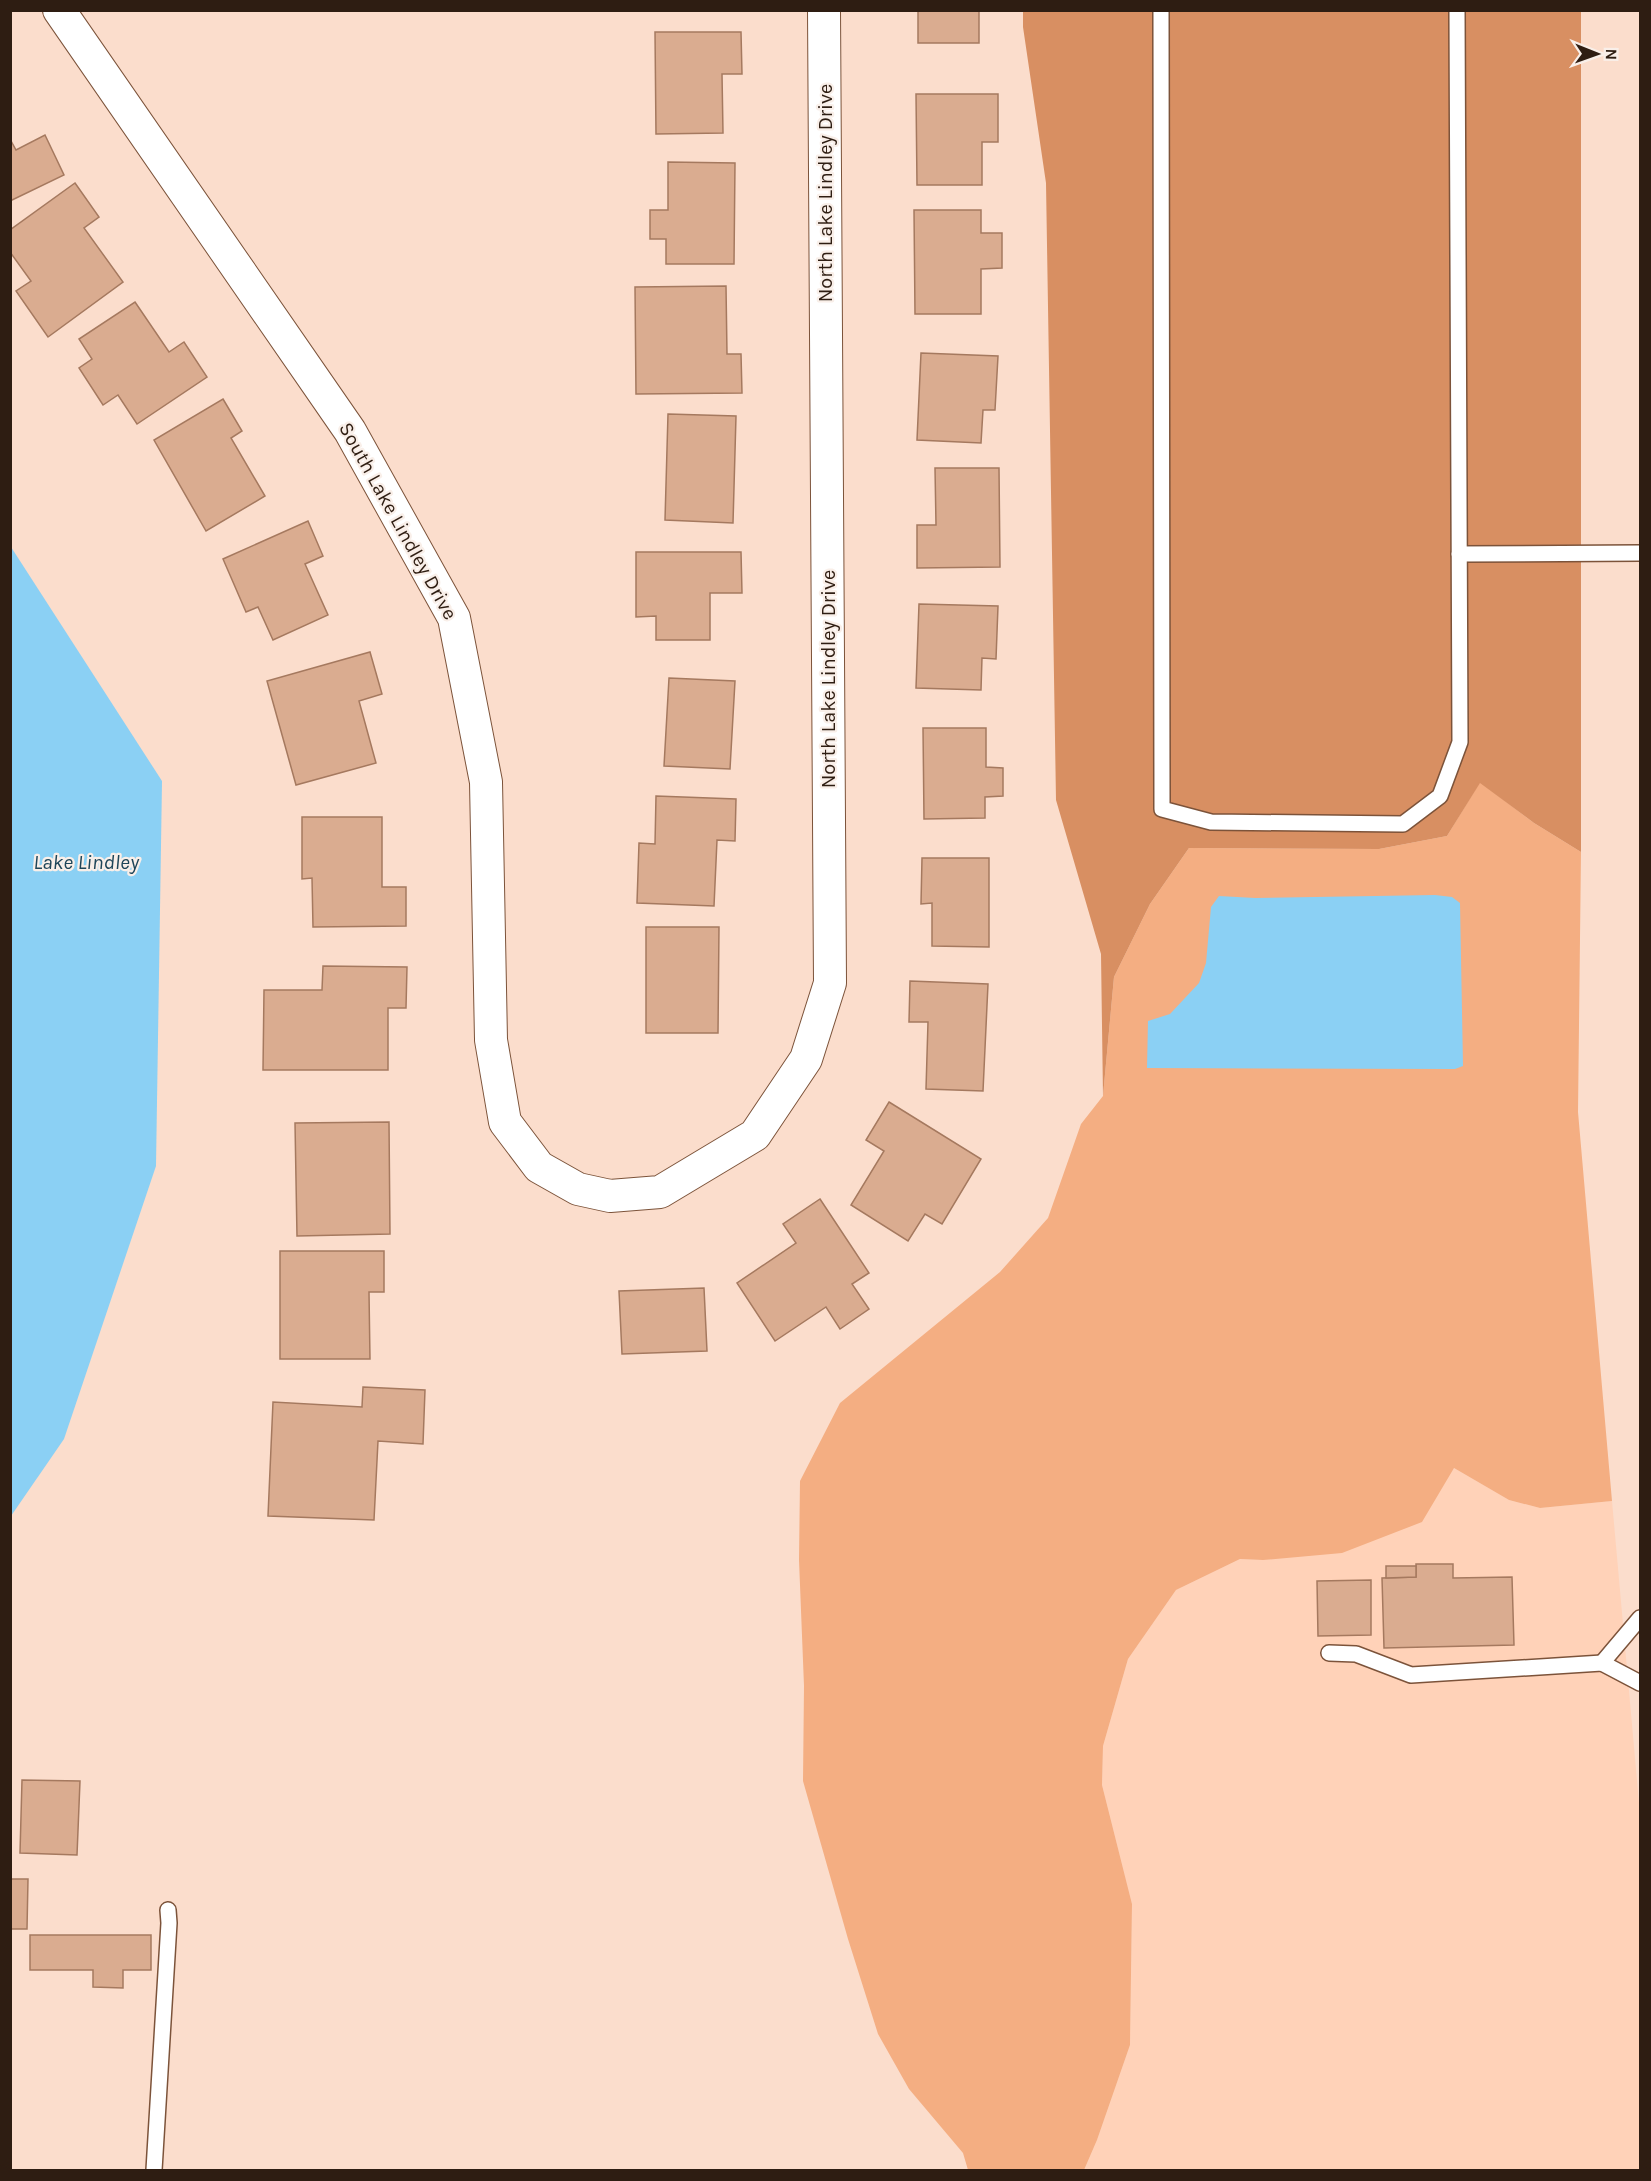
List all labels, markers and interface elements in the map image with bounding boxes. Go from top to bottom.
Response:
north arrow [1567,24,1627,84]
text: N [1602,48,1621,60]
street label: North Lake Lindley Drive [814,84,837,302]
street label: South Lake Lindley Drive [334,418,462,624]
street label: North Lake Lindley Drive [817,570,840,788]
water label: Lake Lindley [33,850,140,874]

